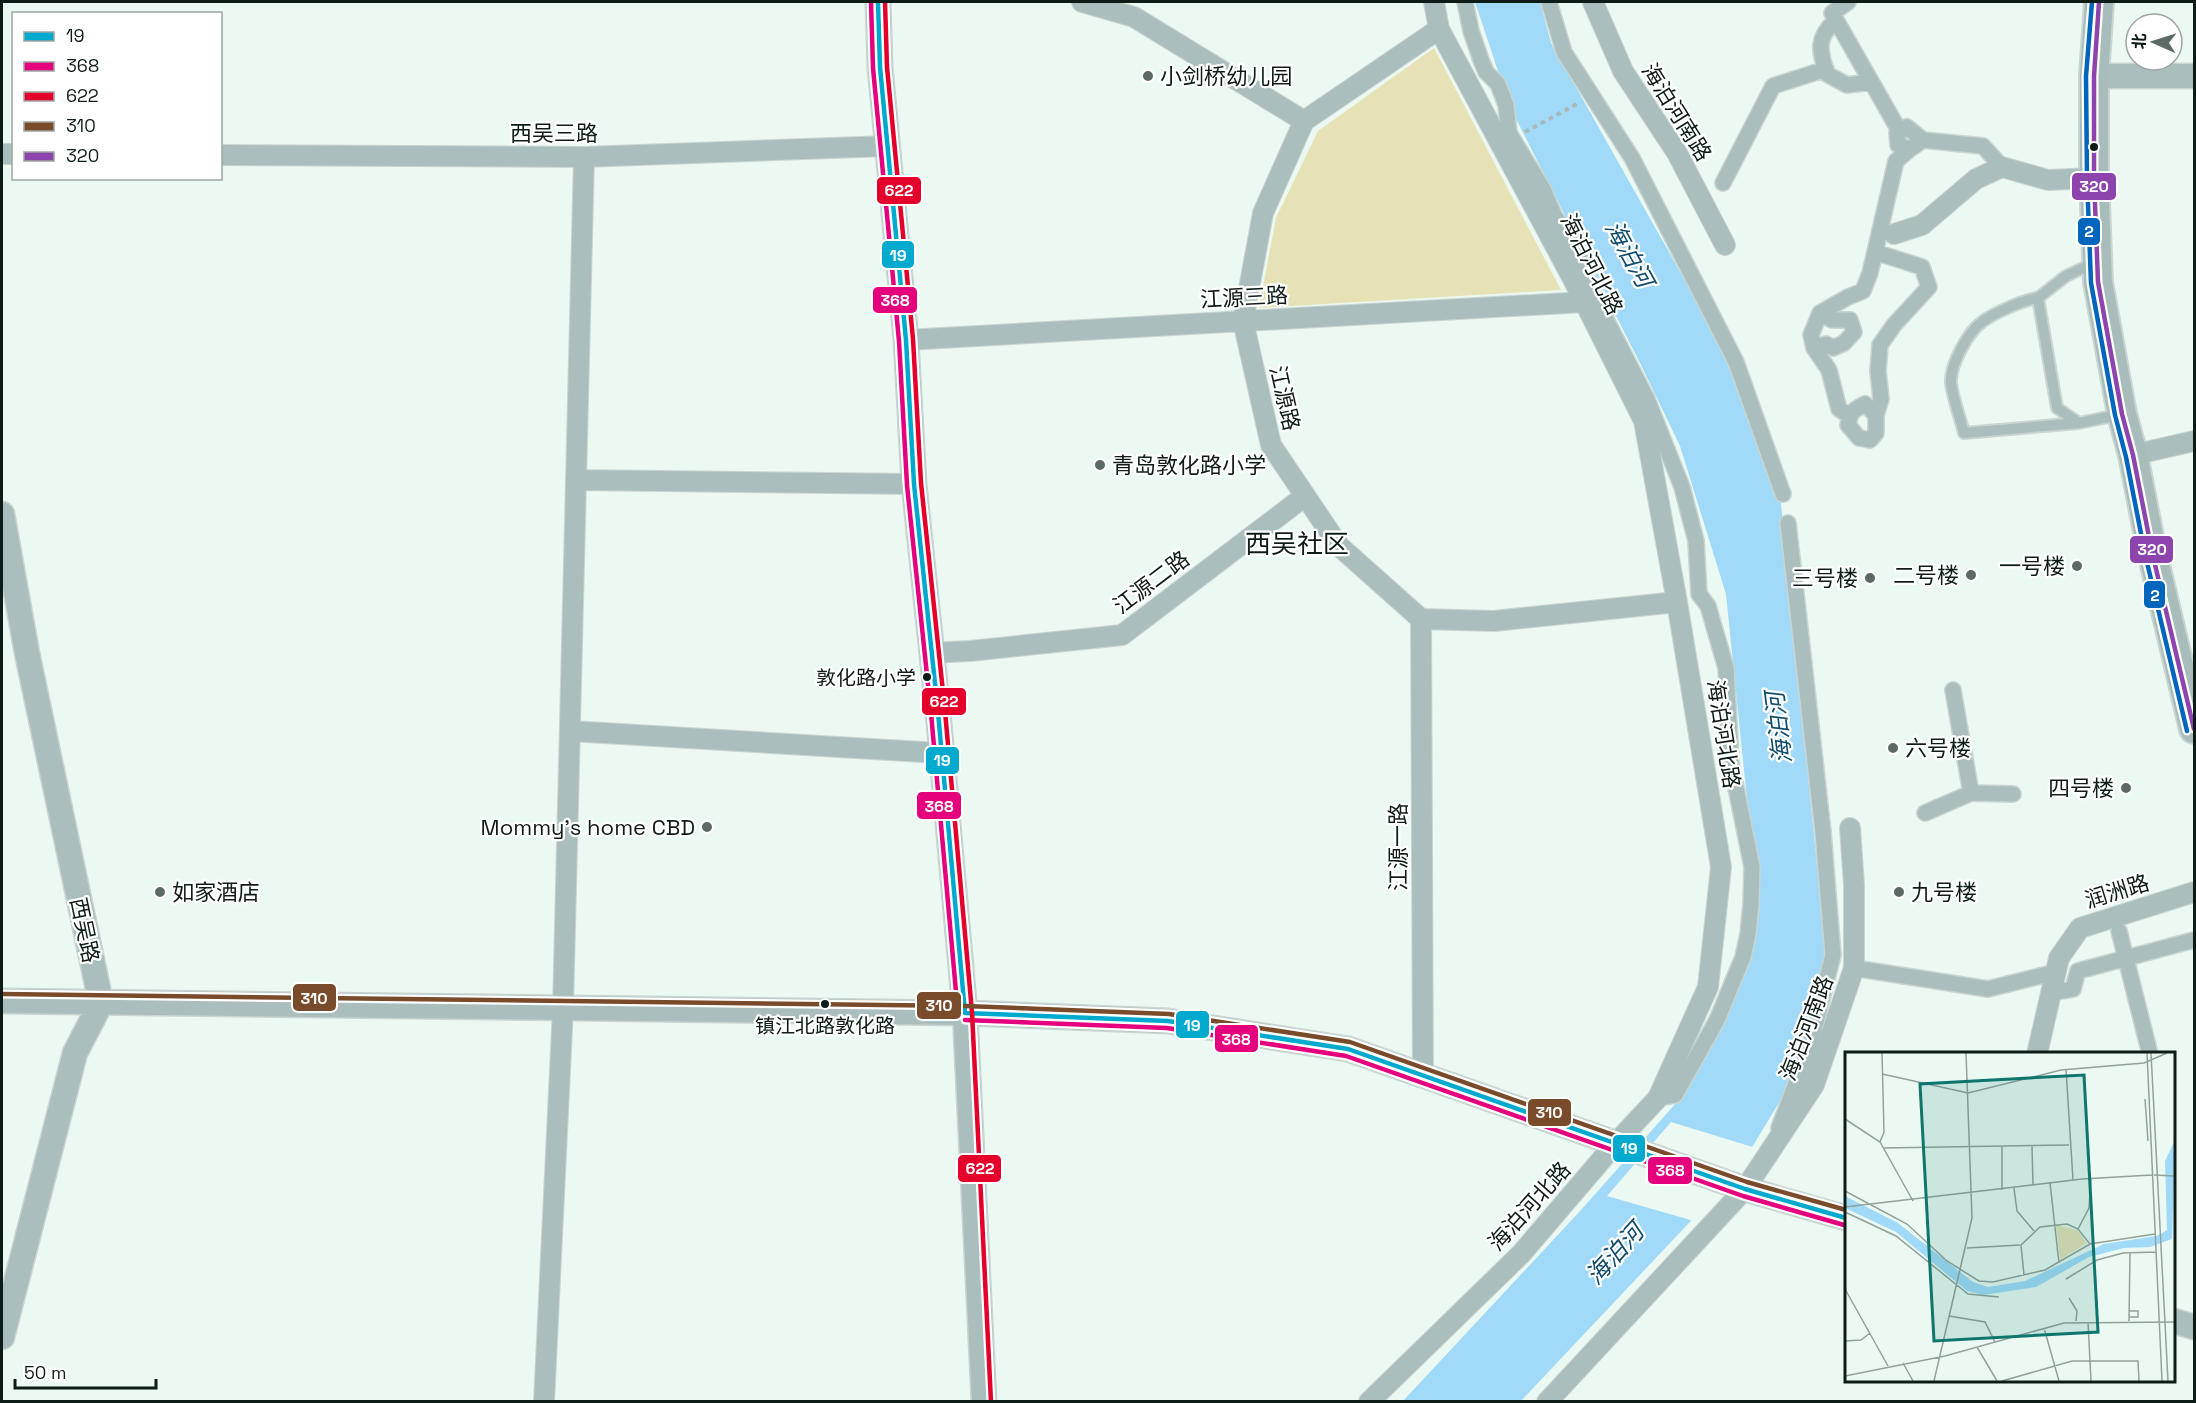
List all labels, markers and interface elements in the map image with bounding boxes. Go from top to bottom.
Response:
legend [12,12,222,180]
north arrow [2124,12,2184,72]
text: 19 [66,24,85,47]
text: 北 [2129,33,2150,50]
text: 368 [66,54,99,77]
street label: 海泊河南路 [1636,58,1718,166]
place label: 小剑桥幼儿园 [1160,62,1292,90]
marker: 小剑桥幼儿园 [1141,69,1155,83]
text: 622 [66,84,99,107]
text: 310 [66,114,96,137]
street label: 西吴三路 [510,119,598,147]
unlabelled marker [2088,141,2100,153]
text: 320 [66,144,99,167]
line badge: 320 [2071,172,2117,201]
line badge: 622 [876,176,922,205]
text: 320 [2079,176,2109,197]
text: 622 [885,180,913,201]
street label: 海泊河北路 [1555,209,1629,319]
water label: 海泊河 [1598,215,1662,296]
line badge: 2 [2077,217,2101,246]
text: 2 [2084,221,2094,242]
line badge: 19 [881,240,915,269]
text: 19 [889,245,907,266]
street label: 江源三路 [1199,281,1289,313]
line badge: 368 [872,286,918,314]
text: 368 [880,290,910,311]
street label: 江源路 [1264,363,1306,433]
place label: 青岛敦化路小学 [1112,451,1266,479]
marker: 青岛敦化路小学 [1093,458,1107,472]
district label: 西吴社区 [1245,527,1349,561]
line badge: 320 [2129,535,2174,564]
text: 320 [2137,539,2167,560]
street label: 江源二路 [1107,544,1195,620]
place label: 一号楼 [1999,552,2065,580]
marker: 一号楼 [2070,559,2084,573]
place label: 二号楼 [1893,561,1959,589]
place label: 三号楼 [1792,564,1858,592]
marker: 二号楼 [1964,568,1978,582]
marker: 三号楼 [1863,571,1877,585]
line badge: 2 [2143,580,2166,609]
text: 2 [2150,585,2160,606]
place label: 敦化路小学 [816,665,916,691]
marker: 敦化路小学 [921,671,933,683]
street label: 海泊河北路 [1702,677,1746,791]
water label: 海泊河 [1758,686,1798,766]
line badge: 622 [921,687,967,716]
text: 622 [930,691,958,712]
place label: 六号楼 [1905,734,1971,762]
marker: 六号楼 [1886,741,1900,755]
line badge: 19 [925,746,960,775]
text: 19 [933,750,951,771]
place label: 四号楼 [2048,774,2114,802]
marker: 四号楼 [2119,781,2133,795]
line badge: 368 [916,791,962,820]
text: 368 [924,796,954,817]
street label: 江源一路 [1384,803,1412,891]
place label: Mommy's home CBD [481,813,695,841]
marker: Mommy's home CBD [700,820,714,834]
street label: 润洲路 [2081,868,2153,914]
place label: 如家酒店 [172,878,260,906]
place label: 九号楼 [1911,878,1977,906]
marker: 如家酒店 [153,885,167,899]
marker: 九号楼 [1892,885,1906,899]
street label: 西吴路 [64,895,106,965]
street label: 海泊河南路 [1773,972,1839,1084]
line badge: 310 [292,983,337,1012]
text: 310 [300,988,328,1009]
line badge: 310 [916,991,962,1020]
text: 310 [925,995,953,1016]
marker: 镇江北路敦化路 [819,998,831,1010]
line badge: 19 [1175,1010,1210,1039]
place label: 镇江北路敦化路 [755,1013,895,1039]
text: 19 [1183,1015,1201,1036]
line badge: 368 [1214,1024,1259,1053]
text: 368 [1221,1029,1251,1050]
inset map [1845,1052,2175,1382]
line badge: 310 [1527,1098,1572,1127]
text: 310 [1535,1102,1563,1123]
line badge: 19 [1612,1134,1646,1163]
text: 19 [1620,1138,1638,1159]
line badge: 622 [957,1154,1002,1183]
street label: 海泊河北路 [1482,1156,1576,1256]
line badge: 368 [1647,1156,1693,1185]
text: 622 [966,1158,994,1179]
text: 368 [1655,1160,1685,1181]
water label: 海泊河 [1579,1214,1653,1291]
scale bar [15,1352,156,1390]
text: 50 m [24,1361,66,1384]

